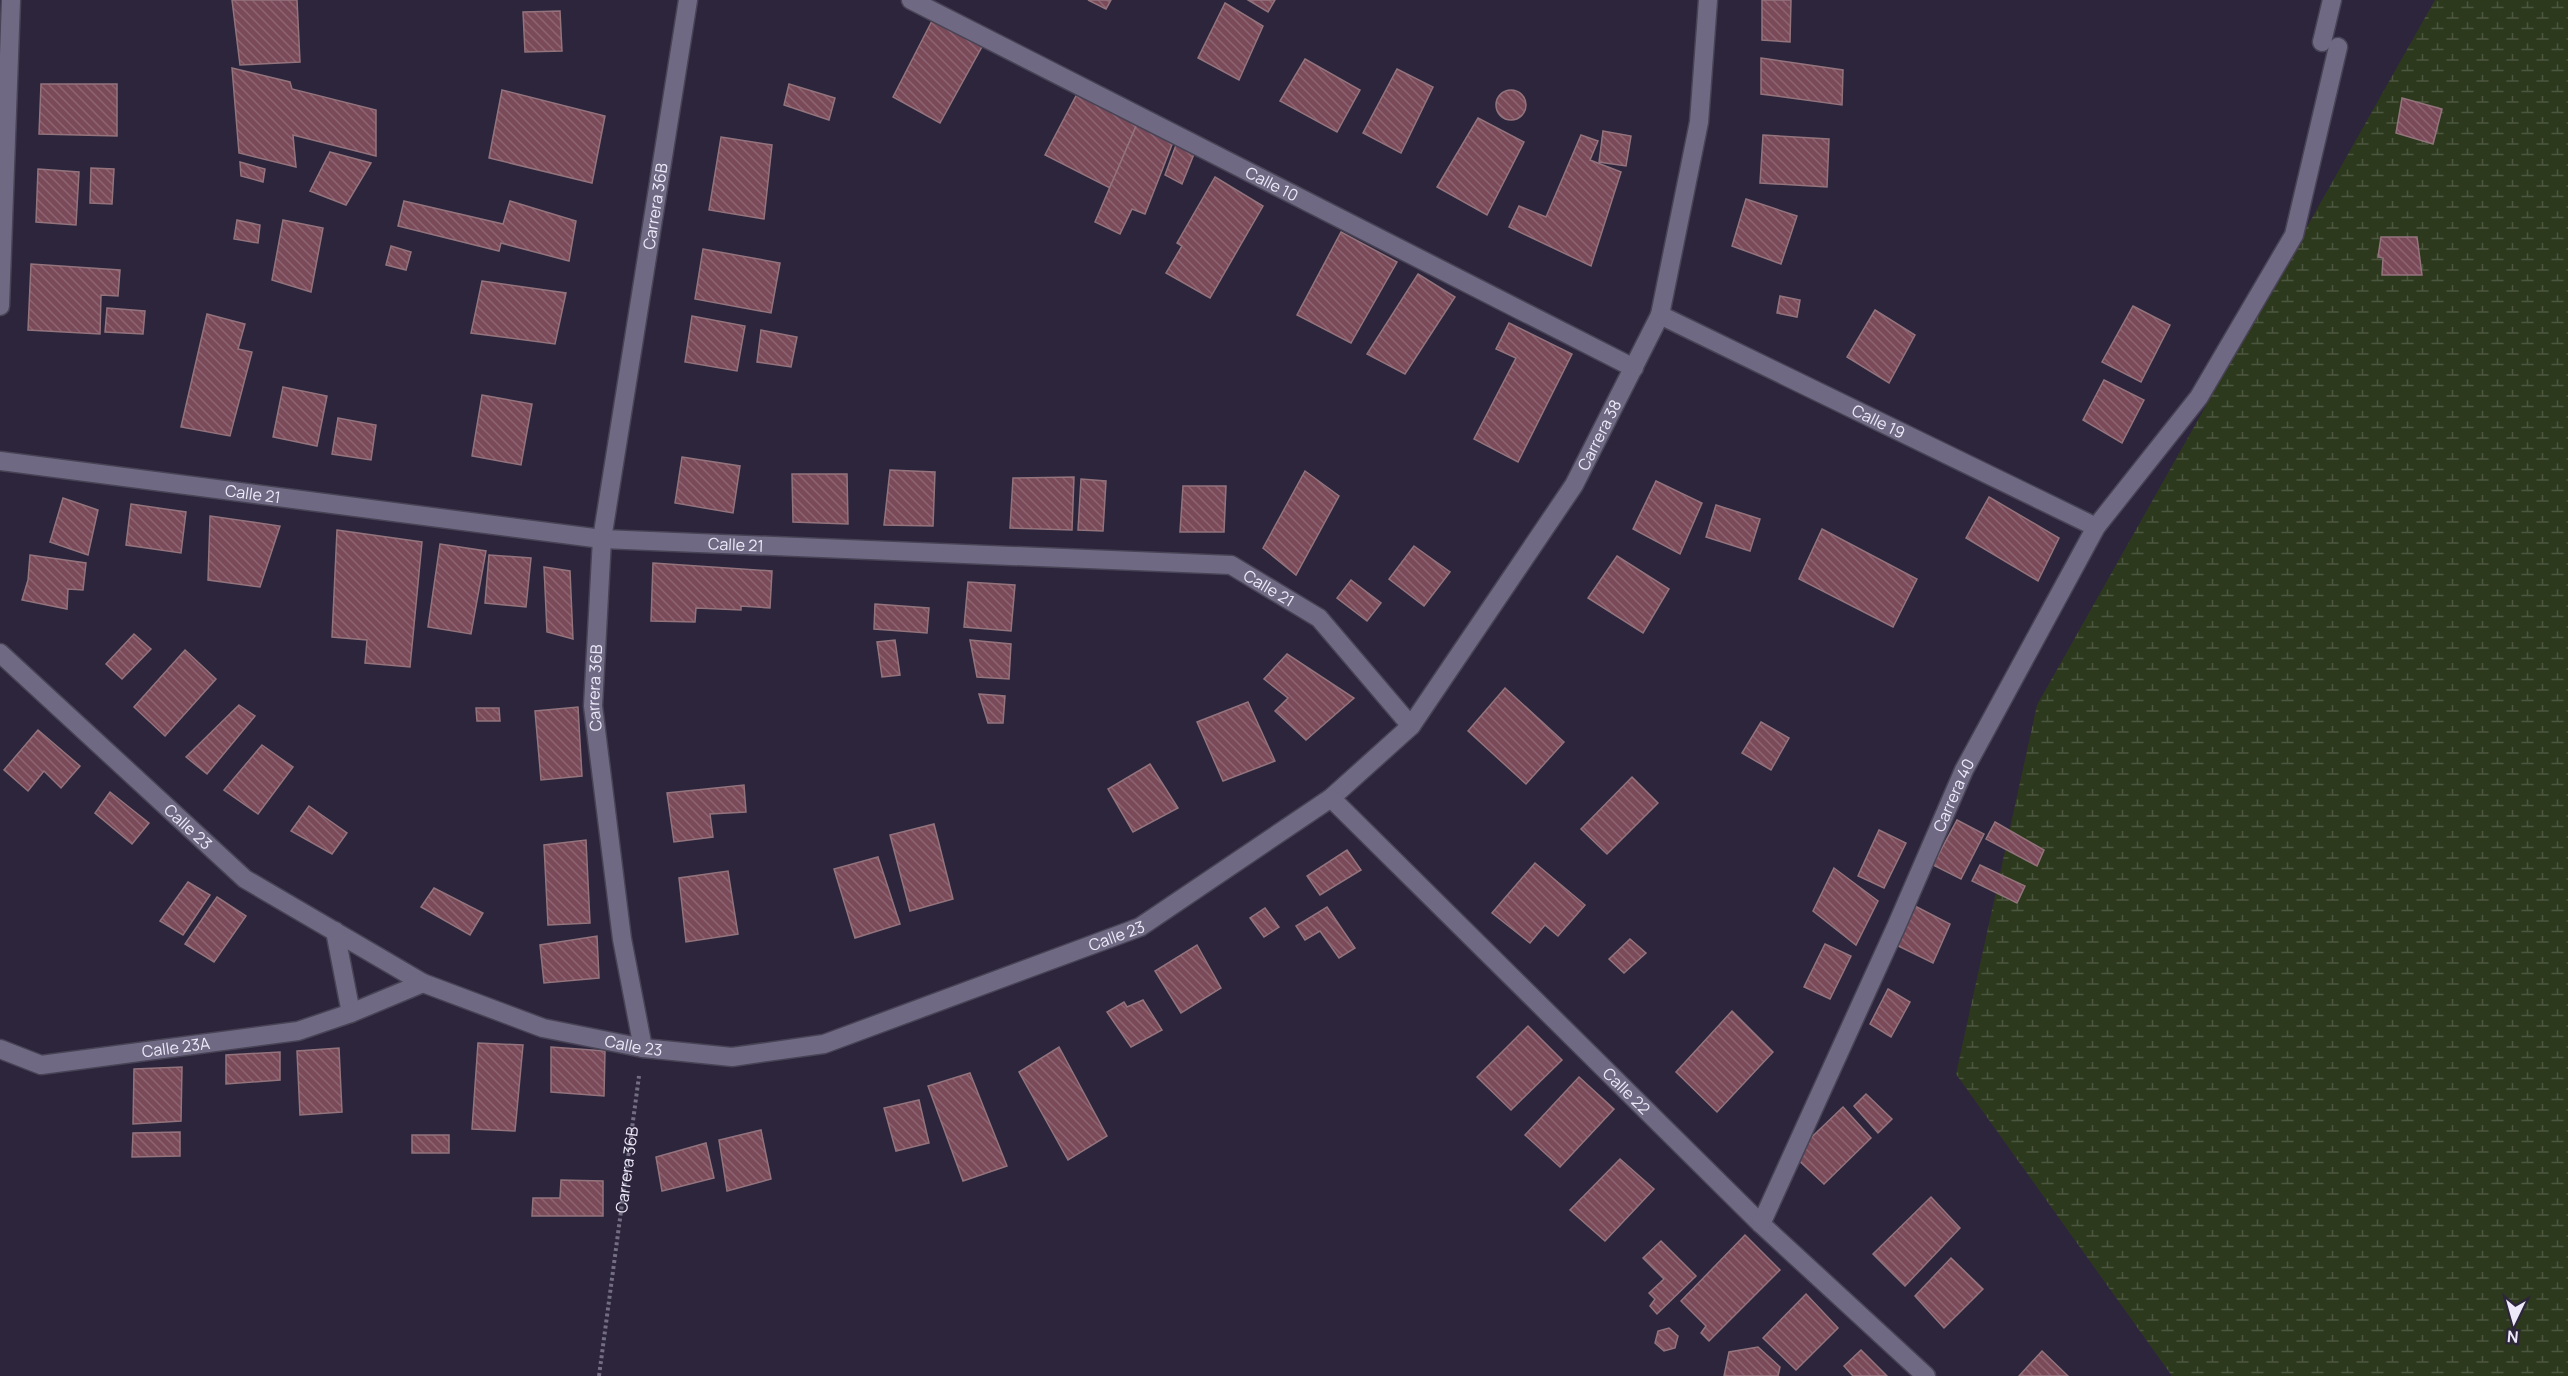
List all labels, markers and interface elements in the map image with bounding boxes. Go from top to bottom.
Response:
street label: Carrera 36B [637,161,673,251]
street label: Calle 10 [1242,161,1302,206]
street label: Carrera 38 [1572,396,1626,474]
street label: Calle 19 [1848,399,1909,444]
street label: Calle 21 [224,479,282,508]
street label: Calle 21 [708,532,764,557]
street label: Calle 21 [1239,564,1299,612]
street label: Carrera 36B [582,643,607,733]
street label: Carrera 40 [1928,755,1979,835]
street label: Calle 23 [159,799,217,854]
street label: Calle 23 [1085,915,1148,956]
street label: Calle 23 [603,1030,664,1061]
street label: Calle 23A [140,1032,211,1063]
street label: Calle 22 [1598,1062,1655,1119]
street label: Carrera 36B [610,1125,643,1215]
north arrow [2484,1292,2544,1352]
text: N [2506,1325,2519,1348]

